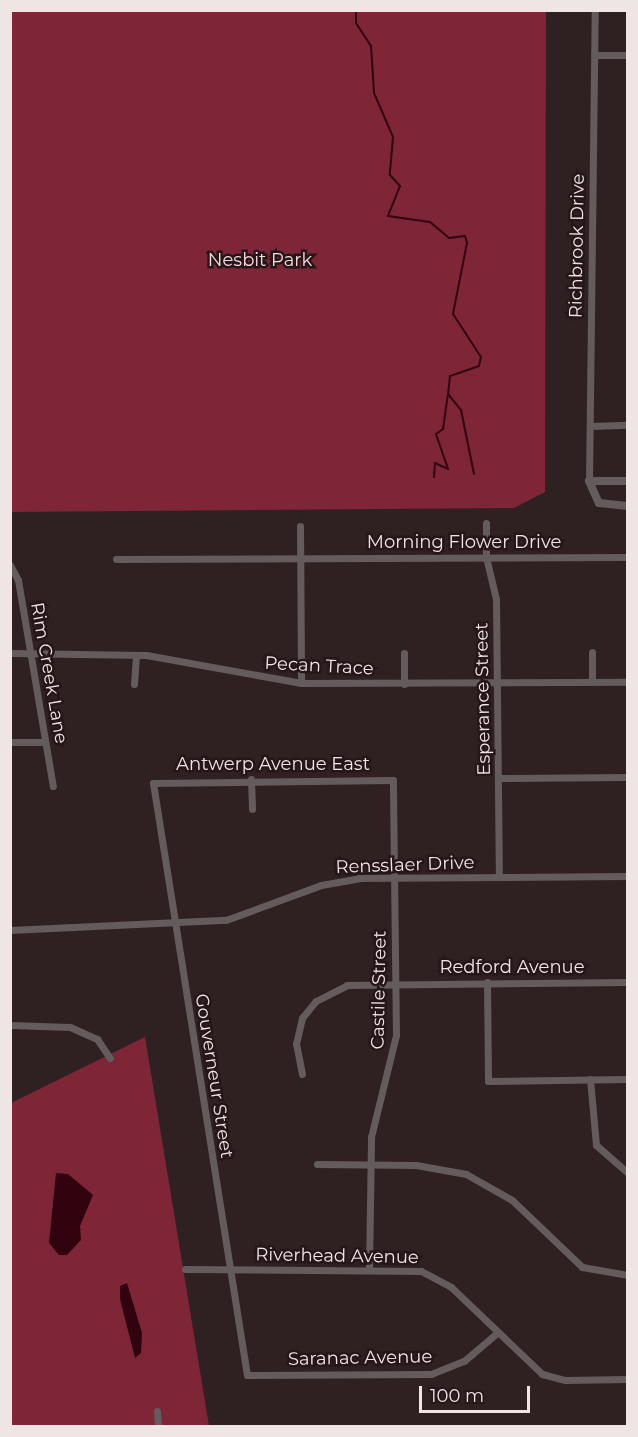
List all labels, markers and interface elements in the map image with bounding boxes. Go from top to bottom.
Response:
street label: Richbrook Drive [565,174,589,318]
park label: Nesbit Park [208,249,312,271]
street label: Morning Flower Drive [367,531,561,553]
street label: Rim Creek Lane [26,601,72,745]
street label: Esperance Street [471,622,495,776]
street label: Pecan Trace [264,652,374,680]
street label: Antwerp Avenue East [176,753,370,775]
street label: Rensslaer Drive [335,852,475,878]
street label: Castile Street [367,930,391,1050]
street label: Redford Avenue [439,956,585,978]
street label: Gouverneur Street [190,992,238,1160]
street label: Riverhead Avenue [255,1244,419,1268]
street label: Saranac Avenue [288,1346,432,1370]
scale bar [422,1374,533,1412]
text: 100 m [430,1385,484,1407]

